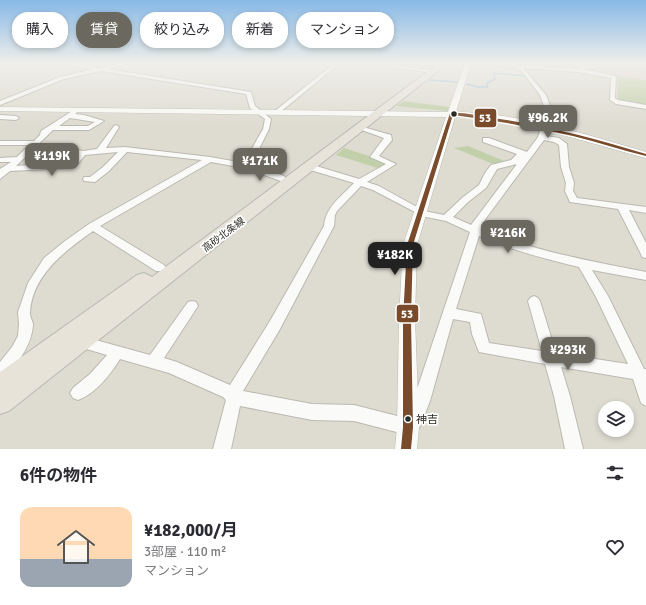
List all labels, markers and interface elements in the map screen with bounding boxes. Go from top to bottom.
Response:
chip: 購入 [12,12,68,48]
chip: 賃貸 [76,12,132,48]
chip: 絞り込み [140,12,224,48]
chip: 新着 [232,12,288,48]
chip: マンション [296,12,394,48]
pin: ¥96.2K [515,105,581,139]
line badge: 53 [474,108,497,128]
unlabelled marker [449,109,459,119]
text: ¥96.2K [528,110,568,126]
text: 53 [479,112,491,125]
pin: ¥119K [24,143,80,177]
text: ¥119K [34,148,70,164]
pin: ¥171K [232,148,288,182]
text: ¥171K [242,153,278,169]
street label: 高砂北条線 [200,215,247,255]
pin: ¥216K [480,220,536,254]
text: ¥216K [490,225,526,241]
pin: ¥182K [367,242,423,276]
text: ¥182K [377,247,413,263]
line badge: 53 [396,304,419,323]
text: 53 [401,308,413,321]
pin: ¥293K [540,337,596,371]
text: ¥293K [550,342,586,358]
map controls [598,401,634,437]
button: layers [598,401,634,437]
place label: 神吉 [416,413,438,426]
marker: 神吉 [403,414,413,424]
icon: filters [604,462,626,484]
text: 6件の物件 [20,465,97,486]
text: ¥182,000/月 [144,520,238,541]
icon: home [52,523,100,571]
icon: heart [604,536,626,558]
text: 3部屋 · 110 m² [144,544,226,560]
text: マンション [144,563,209,579]

